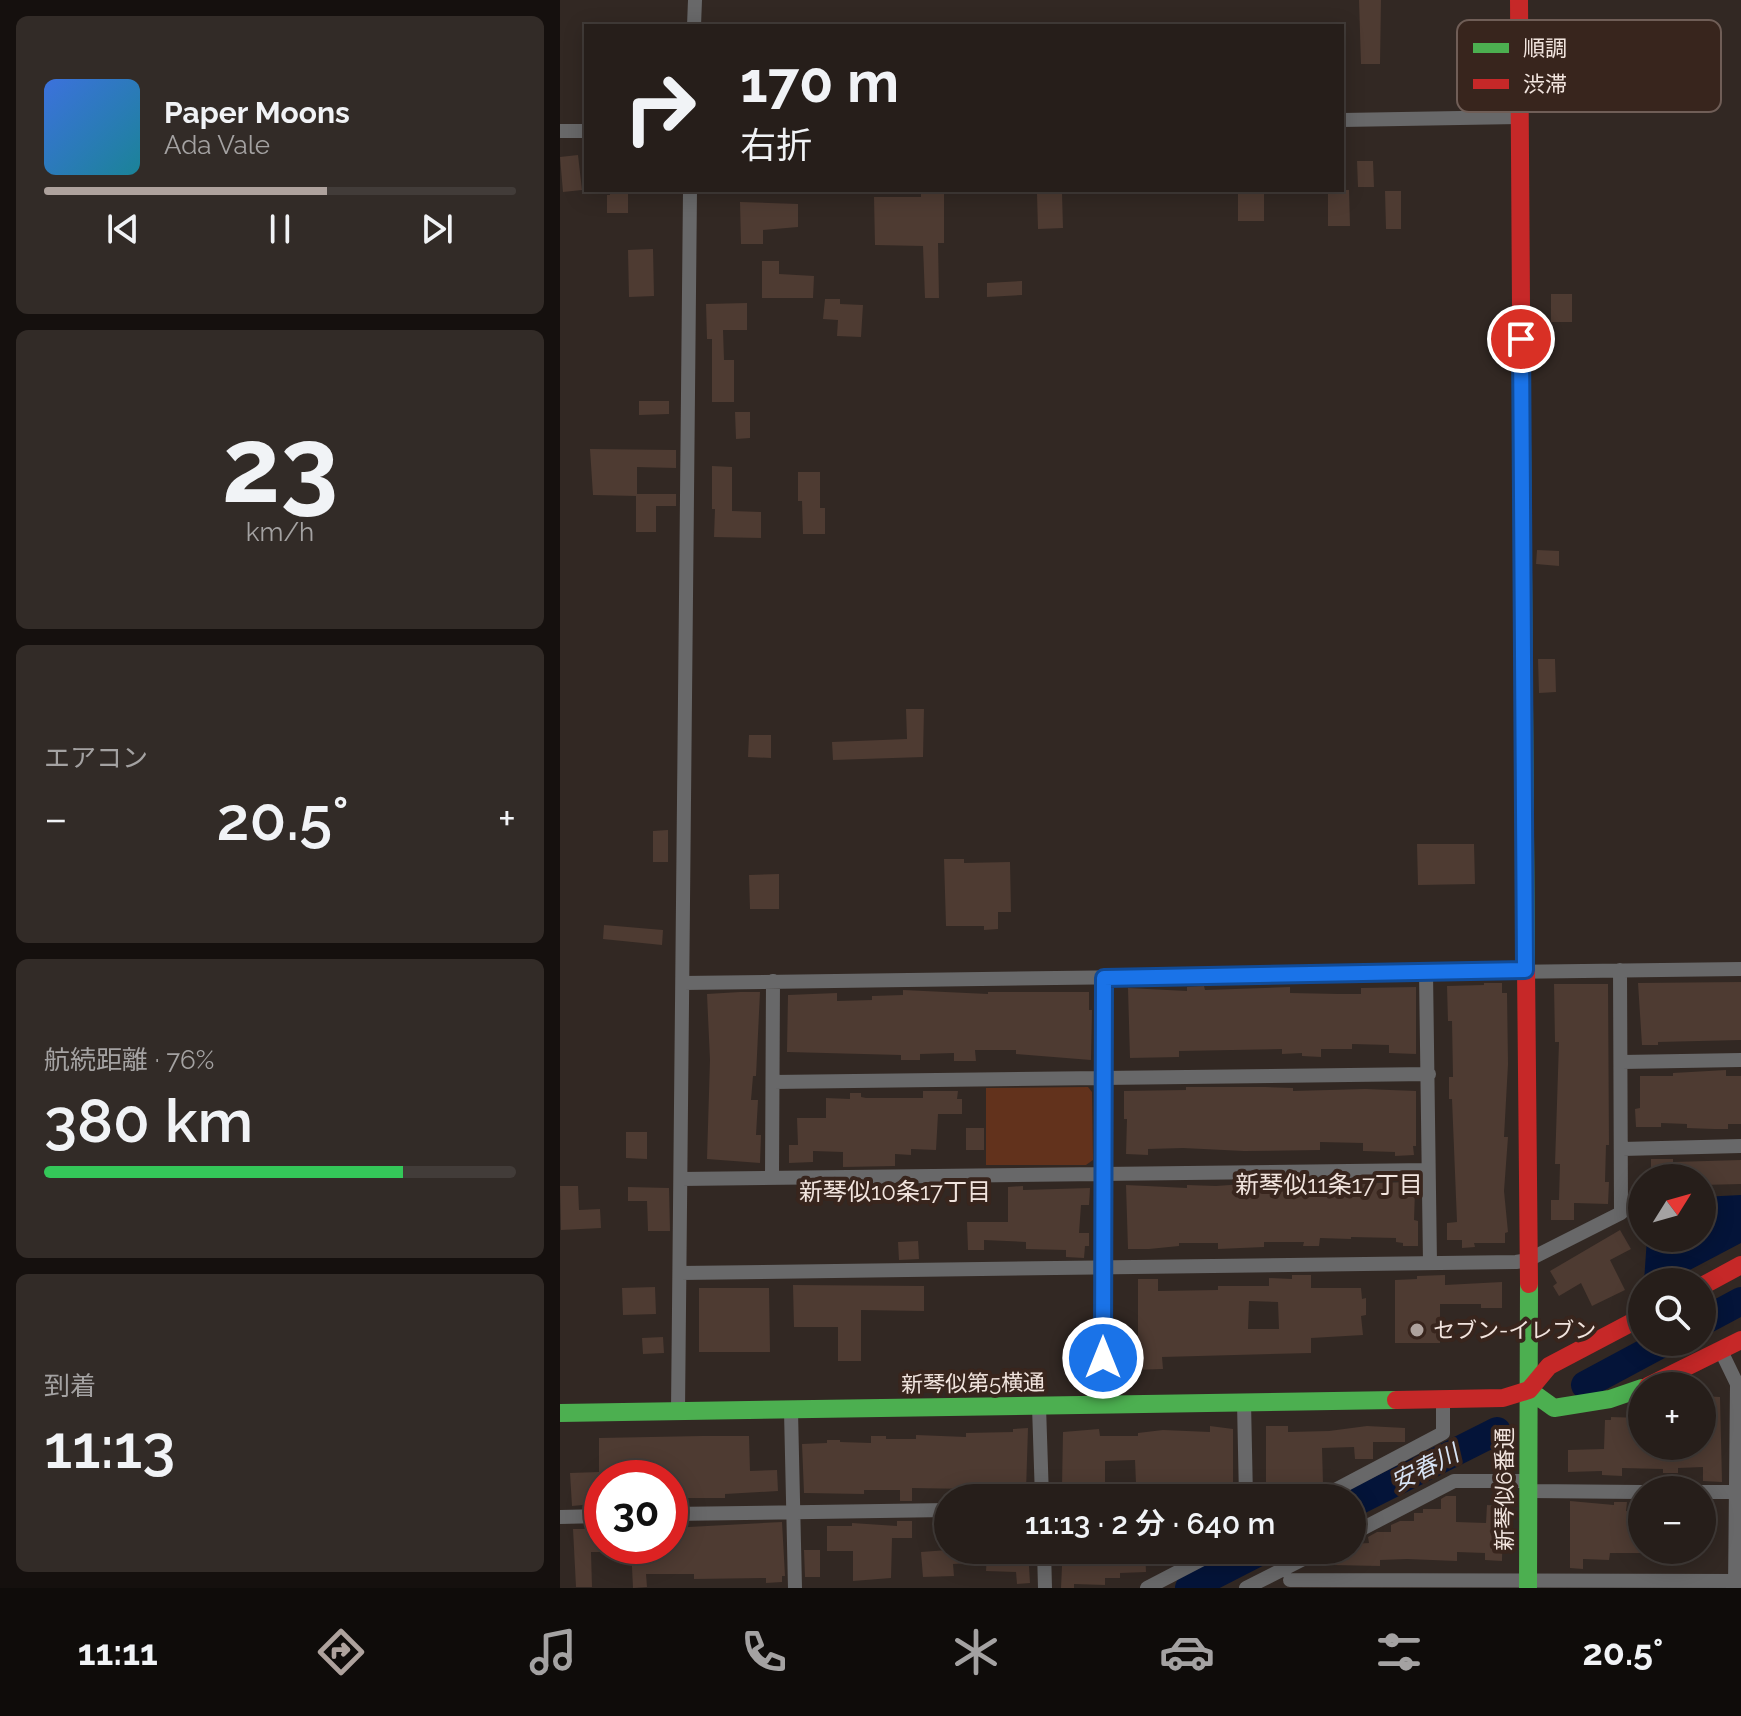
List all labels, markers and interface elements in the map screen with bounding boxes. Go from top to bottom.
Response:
legend [1457,20,1721,112]
text: 順調 [1523,35,1567,61]
text: 170 m [740,49,899,115]
icon: right [608,56,712,160]
text: 渋滞 [1523,71,1567,97]
text: Paper Moons [164,95,350,130]
text: 右折 [740,124,812,166]
text: Ada Vale [164,130,270,160]
icon: previous [101,207,145,251]
icon: pause [258,207,302,251]
icon: next [415,207,459,251]
pin [1487,305,1555,373]
icon: arrive [1499,317,1543,361]
text: 23 [222,404,338,526]
text: km/h [246,517,314,547]
text: エアコン [44,743,148,773]
text: 20.5° [217,784,349,854]
text: − [44,793,68,844]
text: + [498,793,516,844]
text: 航続距離 · 76% [44,1045,214,1075]
text: 380 km [44,1086,253,1156]
north arrow [1628,1164,1716,1252]
map controls [1628,1164,1716,1564]
district label: 新琴似11条17丁目 [1235,1170,1423,1199]
district label: 新琴似10条17丁目 [799,1177,991,1206]
button: search [1628,1268,1716,1356]
position arrow [1061,1316,1145,1400]
place label: セブン-イレブン [1433,1317,1596,1343]
marker: セブン-イレブン [1408,1321,1426,1339]
street label: 新琴似第5横通 [901,1369,1045,1397]
text: 到着 [44,1371,96,1401]
button: + [1628,1372,1716,1460]
text: 11:13 [44,1412,175,1482]
street label: 新琴似6番通 [1491,1427,1517,1551]
water label: 安春川 [1386,1437,1466,1497]
speed limit sign: 30 [584,1460,688,1564]
button: − [1628,1476,1716,1564]
text: 11:13 · 2 分 · 640 m [1025,1506,1275,1541]
icon: directions [313,1624,369,1680]
icon: music [525,1624,581,1680]
icon: phone [736,1624,792,1680]
icon: climate [948,1624,1004,1680]
icon: car [1159,1624,1215,1680]
icon: filters [1371,1624,1427,1680]
text: 11:11 [78,1631,158,1673]
text: 20.5° [1583,1631,1663,1673]

